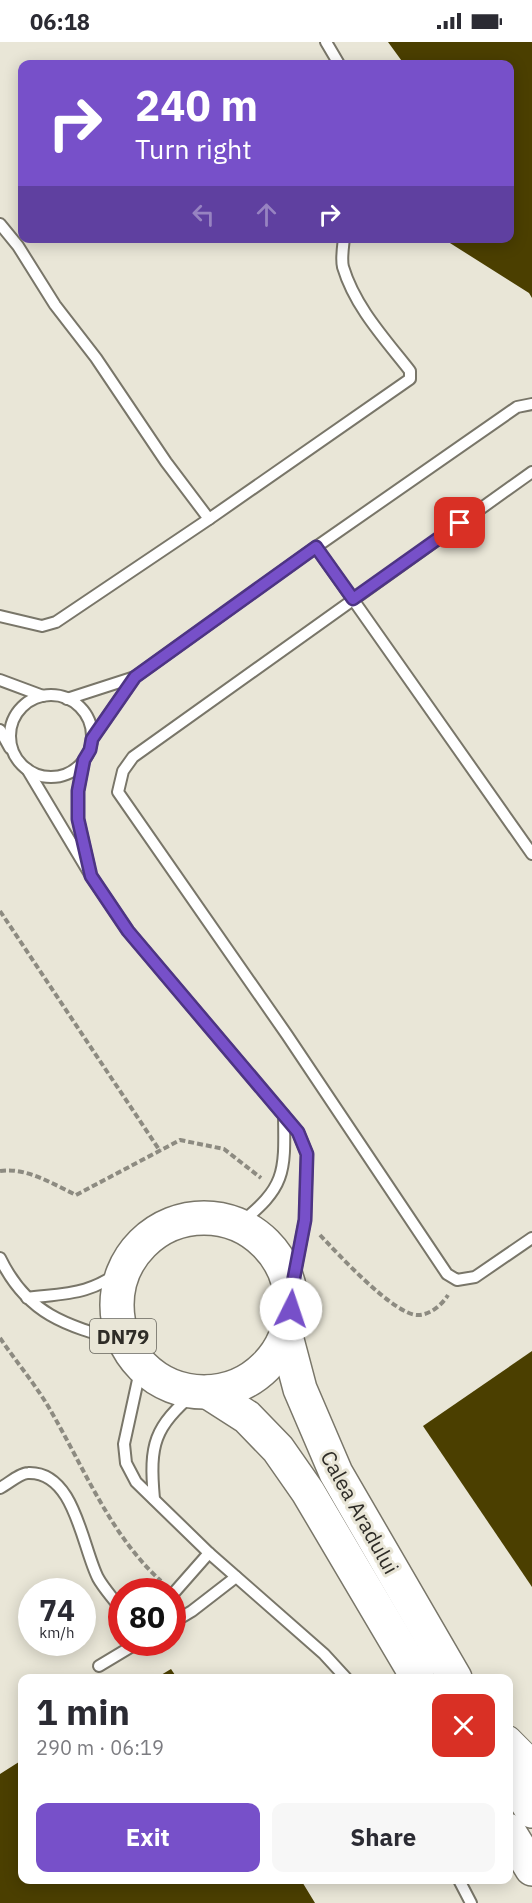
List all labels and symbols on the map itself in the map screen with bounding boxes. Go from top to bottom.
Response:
pin [434,497,485,548]
position arrow [259,1277,323,1341]
road number: DN79 [90,1319,156,1353]
street label: Calea Aradului [315,1445,405,1579]
speed limit sign: 80 [108,1578,186,1656]

